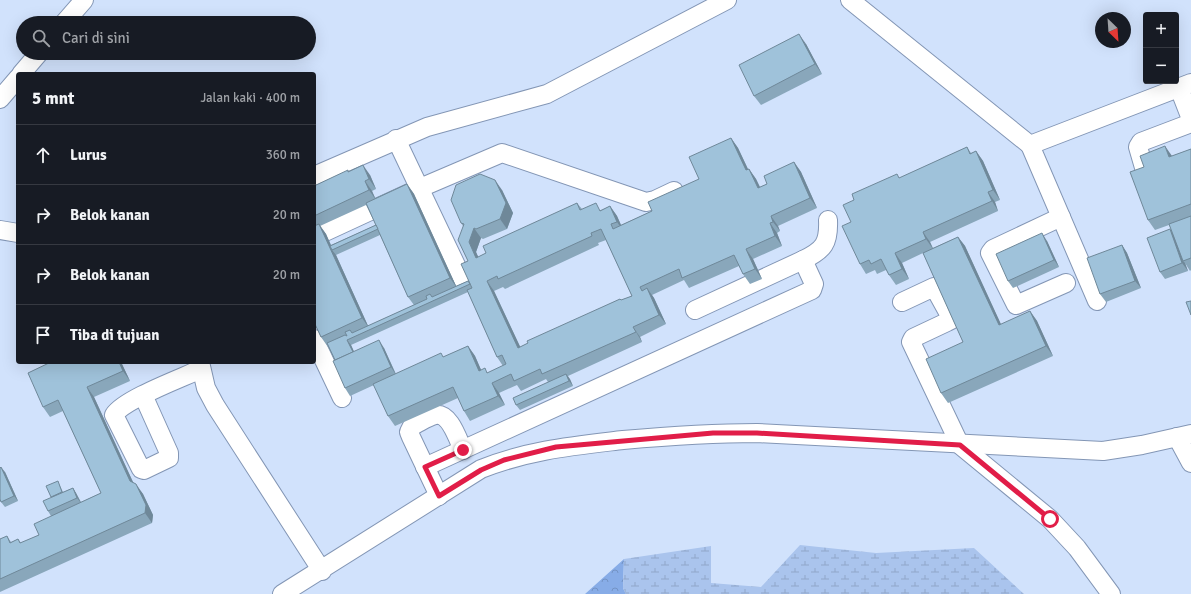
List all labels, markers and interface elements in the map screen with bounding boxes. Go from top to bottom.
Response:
north arrow [1095,12,1131,48]
map controls [1143,12,1179,84]
button: + [1143,12,1179,48]
search box [16,16,316,60]
icon: search [30,27,52,49]
text: Cari di sini [62,29,130,47]
button: − [1143,48,1179,84]
text: 5 mnt [32,88,74,109]
text: Jalan kaki · 400 m [201,90,300,106]
icon: ahead [32,144,54,166]
text: Lurus [70,146,107,164]
text: 360 m [266,147,300,163]
icon: right [32,204,54,226]
text: Belok kanan [70,206,150,224]
text: 20 m [273,207,300,223]
icon: right [32,264,54,286]
text: Belok kanan [70,266,150,284]
text: 20 m [273,267,300,283]
icon: arrive [32,324,54,346]
text: Tiba di tujuan [70,326,160,344]
route end [454,441,472,459]
route start [1041,510,1059,528]

